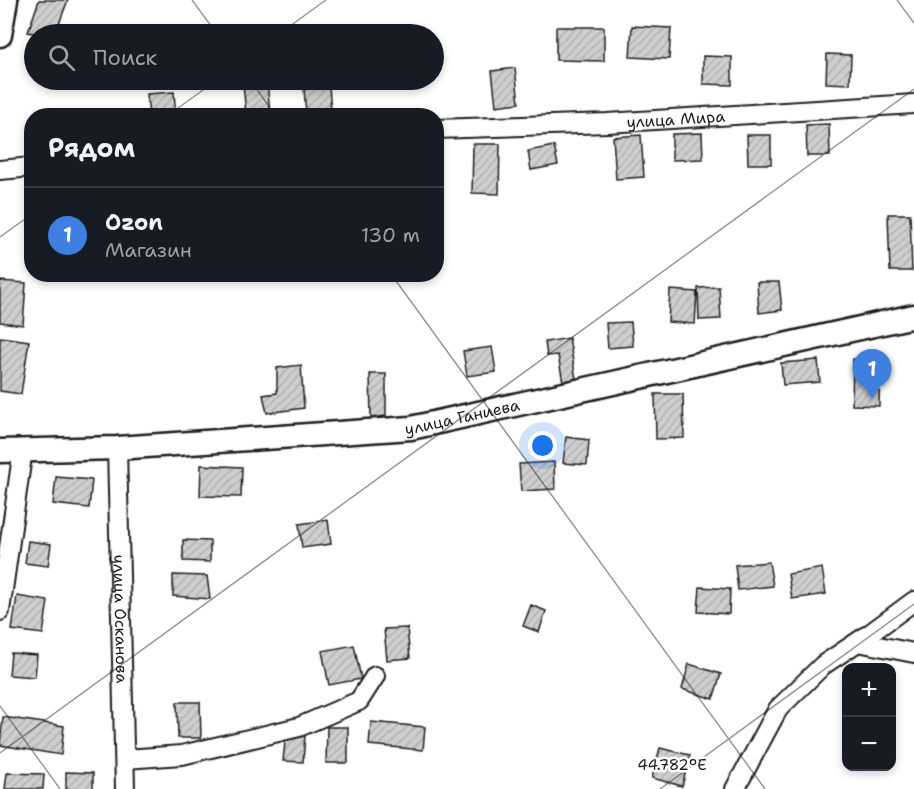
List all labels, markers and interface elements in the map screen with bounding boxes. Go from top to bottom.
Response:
search box [24,24,444,90]
icon: search [45,41,78,74]
text: Поиск [93,43,157,72]
street label: улица Мира [626,106,726,133]
text: Рядом [48,130,135,165]
text: Ozon [105,208,163,237]
text: 1 [63,222,72,248]
text: 130 m [361,222,420,248]
text: Магазин [105,237,192,263]
pin: 1 [852,350,892,399]
street label: улица Ганиева [404,394,522,439]
your location [528,431,557,460]
street label: улица Осканова [109,554,133,684]
map controls [842,663,896,771]
button: + [842,663,896,717]
button: − [842,717,896,771]
text: 44.782°E [637,755,707,775]

